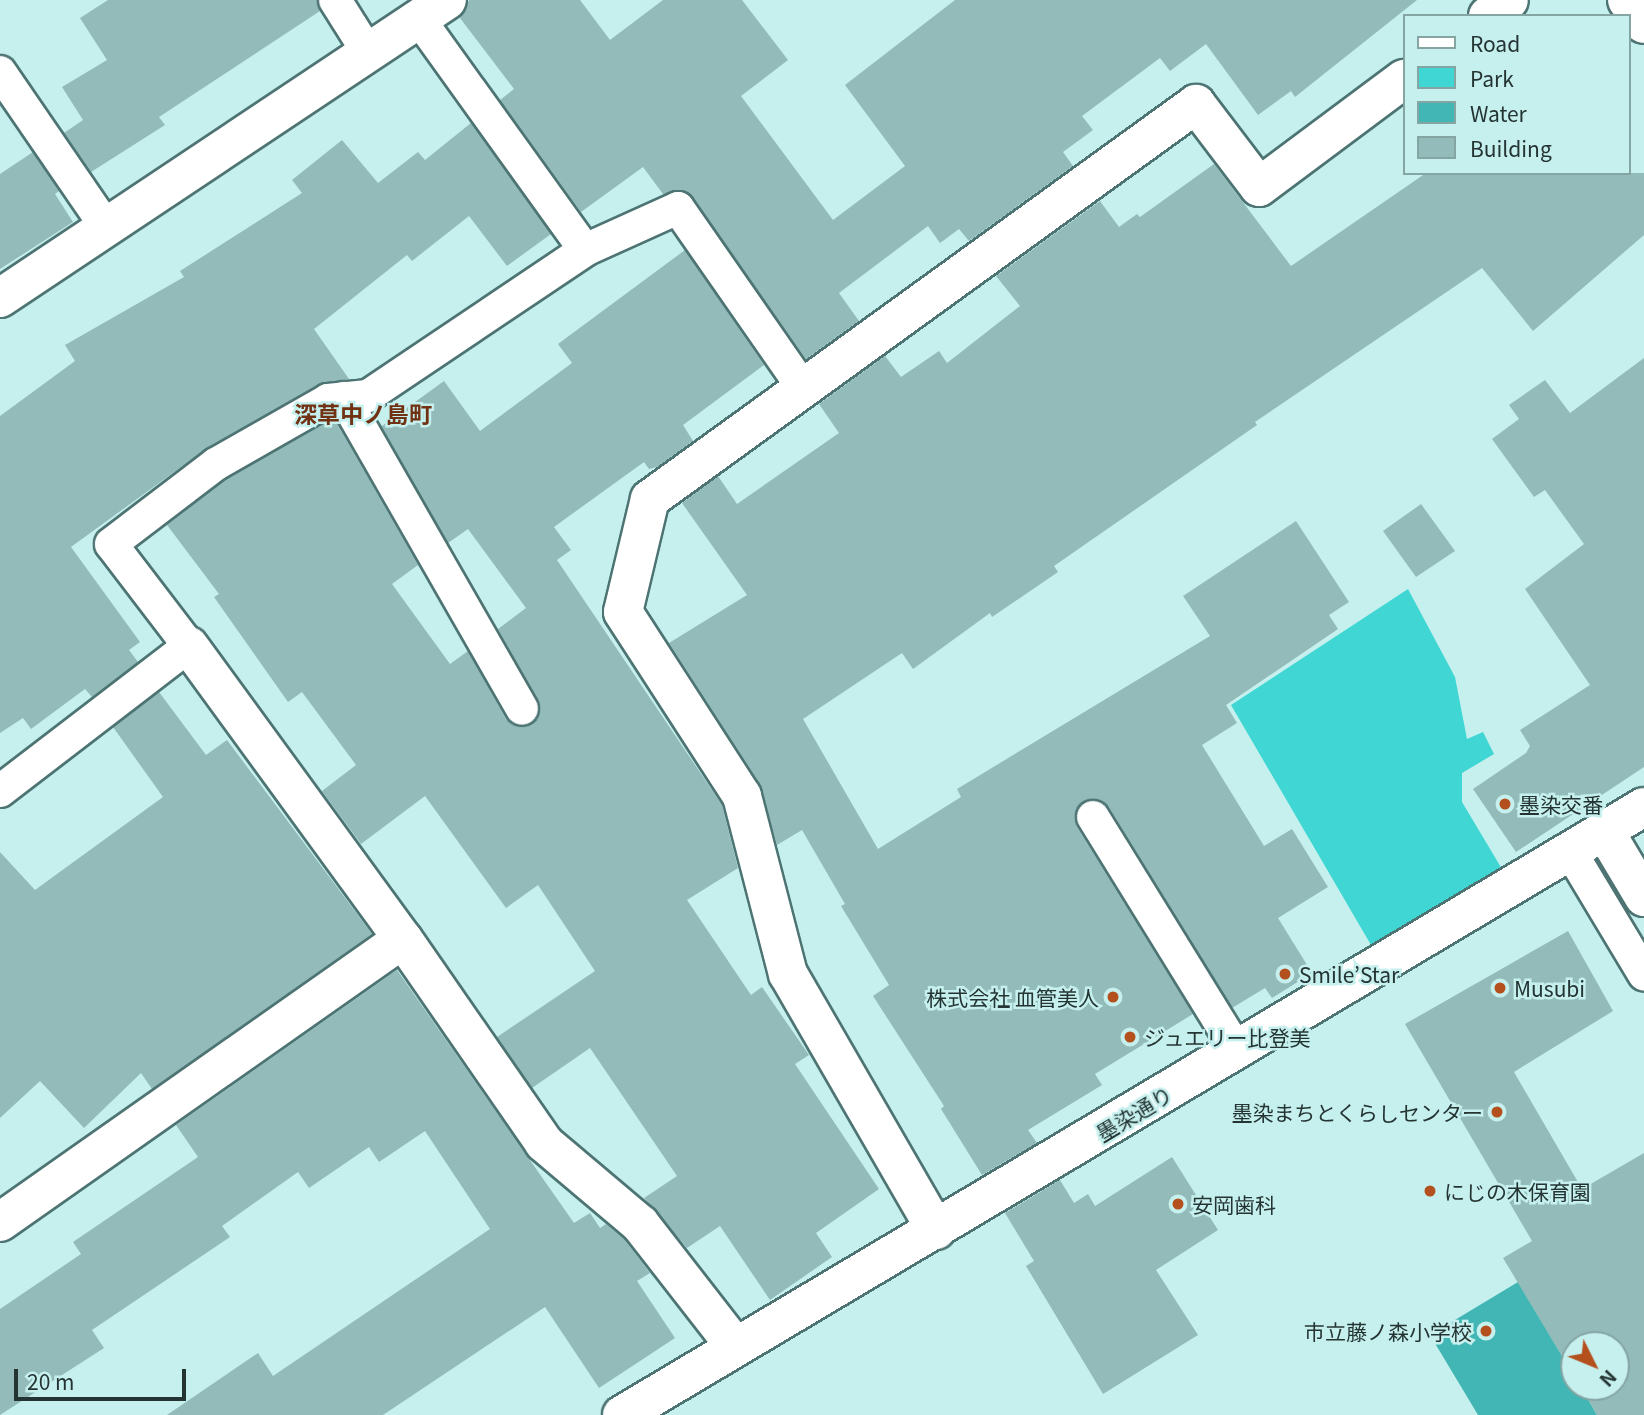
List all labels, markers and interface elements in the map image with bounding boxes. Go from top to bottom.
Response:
legend [1402,14,1630,175]
text: Road [1470,28,1520,58]
text: Park [1470,63,1514,93]
text: Water [1470,98,1527,128]
text: Building [1470,133,1552,163]
district label: 深草中ノ島町 [294,399,432,427]
place label: 墨染交番 [1519,791,1603,817]
marker: 墨染交番 [1497,796,1513,812]
place label: Smile’Star [1299,961,1399,987]
marker: Smile’Star [1277,966,1293,982]
place label: Musubi [1514,975,1585,1001]
marker: Musubi [1492,980,1508,996]
place label: 株式会社 血管美人 [926,984,1099,1010]
marker: 株式会社 血管美人 [1105,989,1121,1005]
place label: ジュエリー比登美 [1144,1024,1312,1050]
marker: ジュエリー比登美 [1122,1029,1138,1045]
street label: 墨染通り [1092,1081,1176,1145]
place label: 墨染まちとくらしセンター [1231,1099,1483,1125]
marker: 墨染まちとくらしセンター [1489,1104,1505,1120]
place label: にじの木保育園 [1444,1178,1591,1204]
marker: にじの木保育園 [1422,1183,1438,1199]
place label: 安岡歯科 [1192,1191,1276,1217]
marker: 安岡歯科 [1170,1196,1186,1212]
place label: 市立藤ノ森小学校 [1304,1318,1472,1344]
marker: 市立藤ノ森小学校 [1478,1323,1494,1339]
north arrow [1560,1331,1630,1401]
scale bar [18,1356,189,1400]
text: N [1595,1365,1624,1394]
text: 20 m [27,1366,74,1396]

